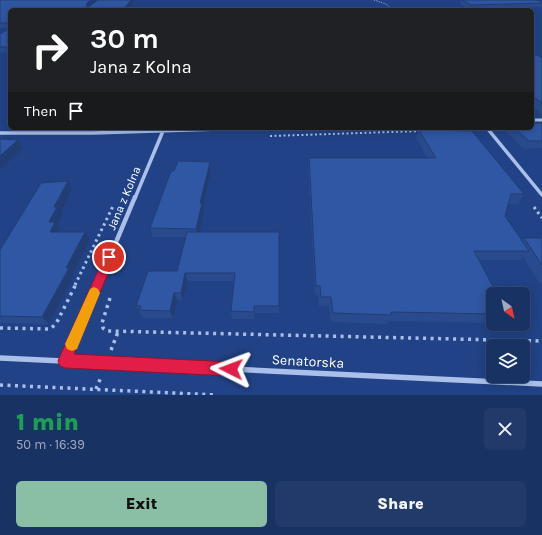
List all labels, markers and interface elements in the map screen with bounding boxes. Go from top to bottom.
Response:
text: 30 m [90,22,159,55]
icon: right [24,24,76,76]
text: Jana z Kolna [90,56,192,78]
icon: arrive [65,100,87,122]
text: Then [24,102,57,120]
street label: Jana z Kolna [104,164,144,232]
pin [92,240,126,274]
icon: arrive [98,246,120,268]
north arrow [486,287,530,331]
map controls [486,287,530,383]
button: layers [486,339,530,383]
position arrow [210,348,252,390]
street label: Senatorska [271,351,345,372]
text: 1 min [16,408,79,436]
button: close [484,408,526,450]
text: 50 m · 16:39 [16,437,85,452]
button: Exit [16,481,267,527]
button: Share [275,481,526,527]

